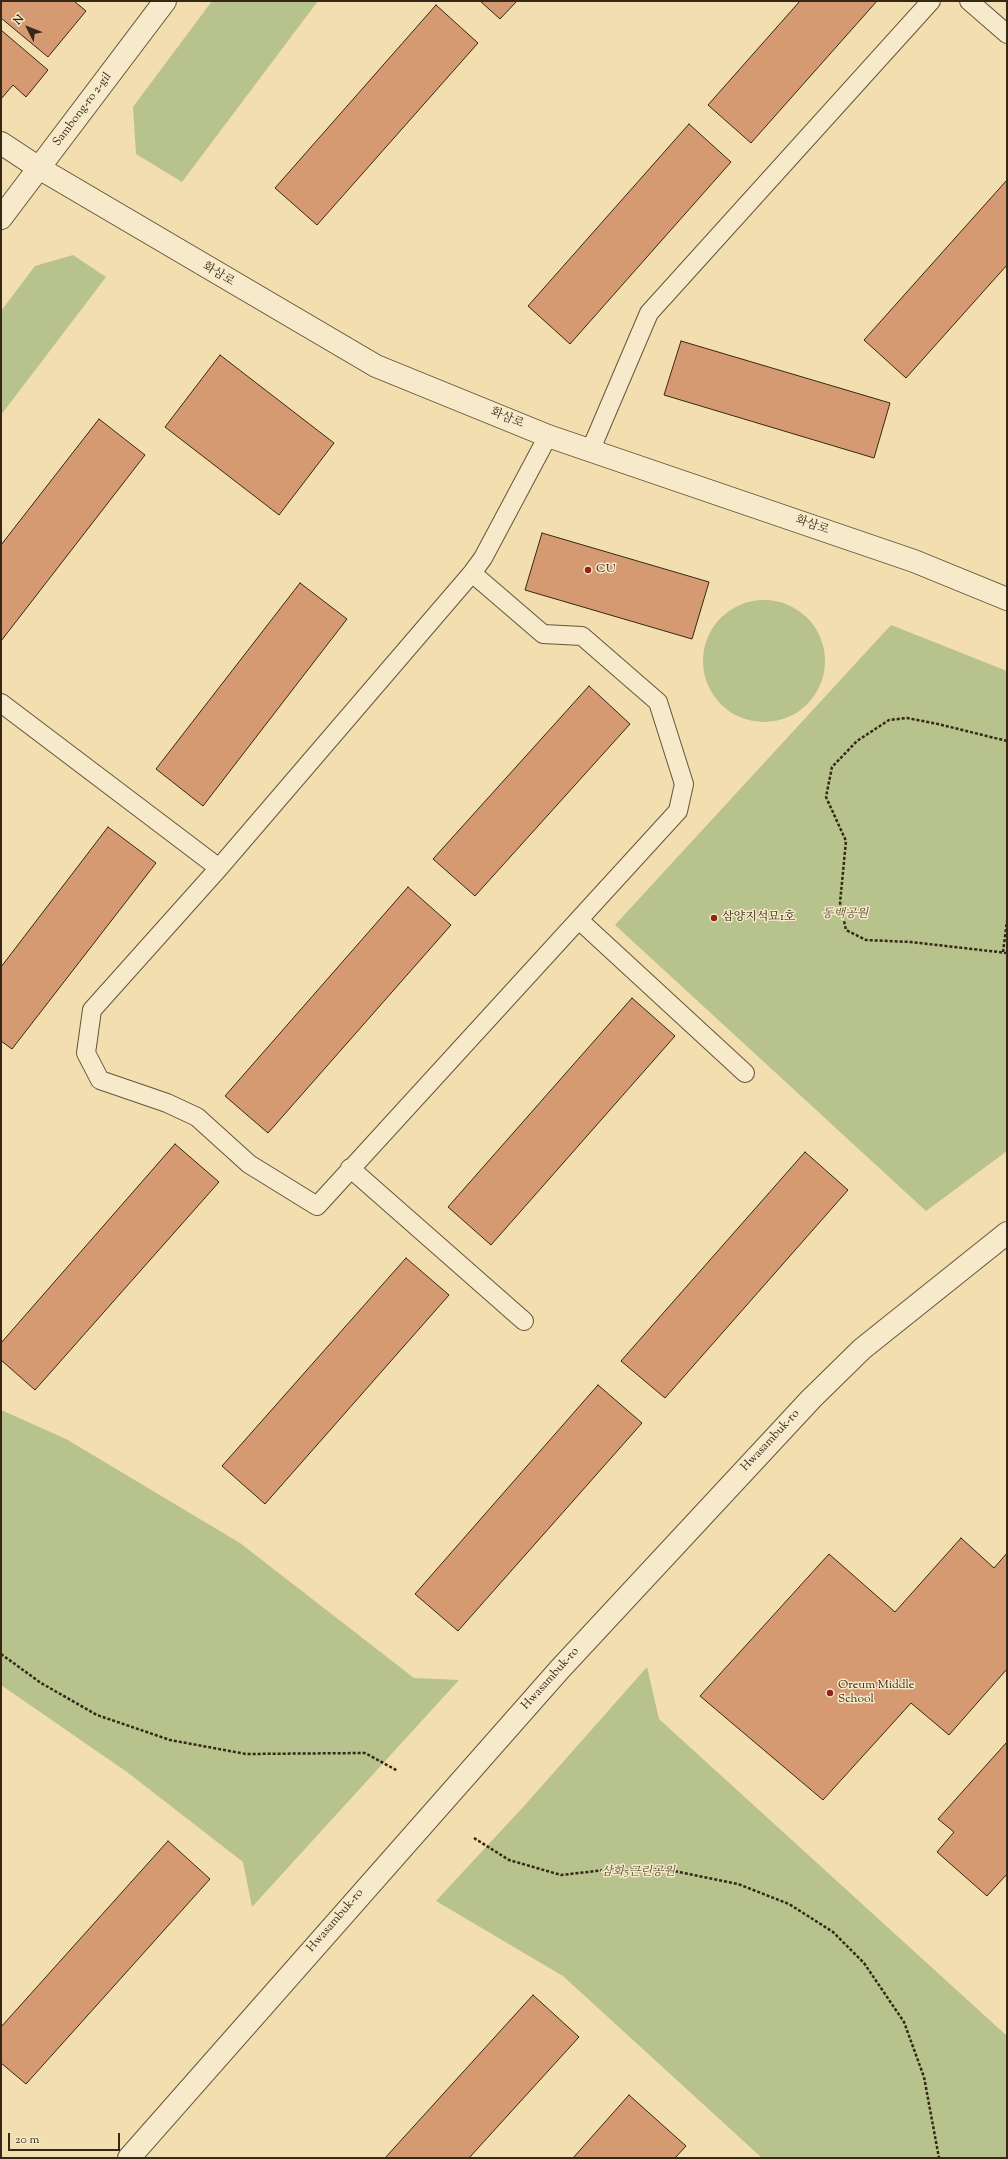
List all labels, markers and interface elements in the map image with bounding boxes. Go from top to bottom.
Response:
north arrow [8,8,48,48]
text: N [10,11,28,29]
street label: Sambong-ro 2-gil [51,70,115,150]
street label: 화삼로 [199,260,237,290]
street label: 화삼로 [488,406,526,432]
street label: 화삼로 [793,514,831,538]
place label: CU [596,563,615,577]
marker: CU [583,565,593,575]
park label: 동백공원 [822,908,868,922]
place label: 삼양지석묘1호 [722,911,796,925]
marker: 삼양지석묘1호 [709,913,719,923]
street label: Hwasambuk-ro [739,1407,803,1475]
street label: Hwasambuk-ro [519,1645,583,1713]
place label: Oreum Middle School [838,1679,914,1707]
marker: Oreum Middle School [825,1688,835,1698]
park label: 삼화5근린공원 [601,1866,675,1880]
street label: Hwasambuk-ro [305,1886,367,1956]
scale bar [10,2125,122,2151]
text: 20 m [15,2131,39,2149]

